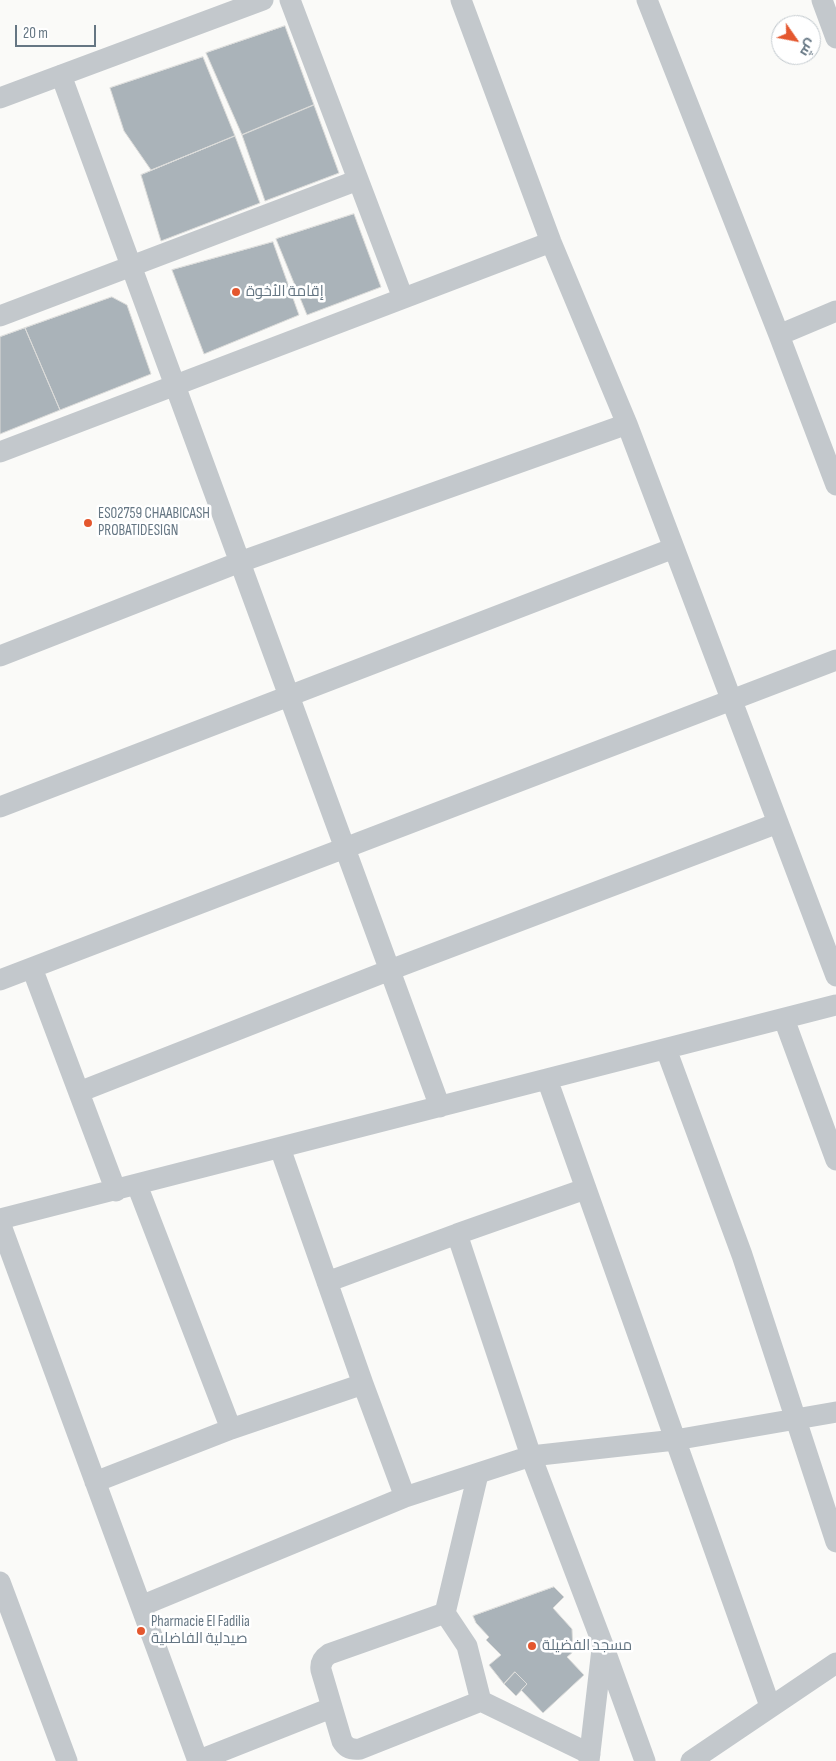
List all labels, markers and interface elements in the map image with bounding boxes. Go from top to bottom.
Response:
scale bar [18,15,99,47]
north arrow [771,15,821,65]
text: 20 m [23,24,48,43]
text: ش [796,36,820,60]
place label: إقامة الأخوة [246,283,324,301]
marker: إقامة الأخوة [230,286,242,298]
place label: ES02759 CHAABICASH PROBATIDESIGN [98,505,210,540]
marker: ES02759 CHAABICASH PROBATIDESIGN [82,517,94,529]
place label: Pharmacie El Fadilia صيدلية الفاضلية [151,1613,250,1648]
marker: Pharmacie El Fadilia صيدلية الفاضلية [135,1625,147,1637]
place label: مسجد الفضيلة [542,1637,632,1655]
marker: مسجد الفضيلة [526,1640,538,1652]

